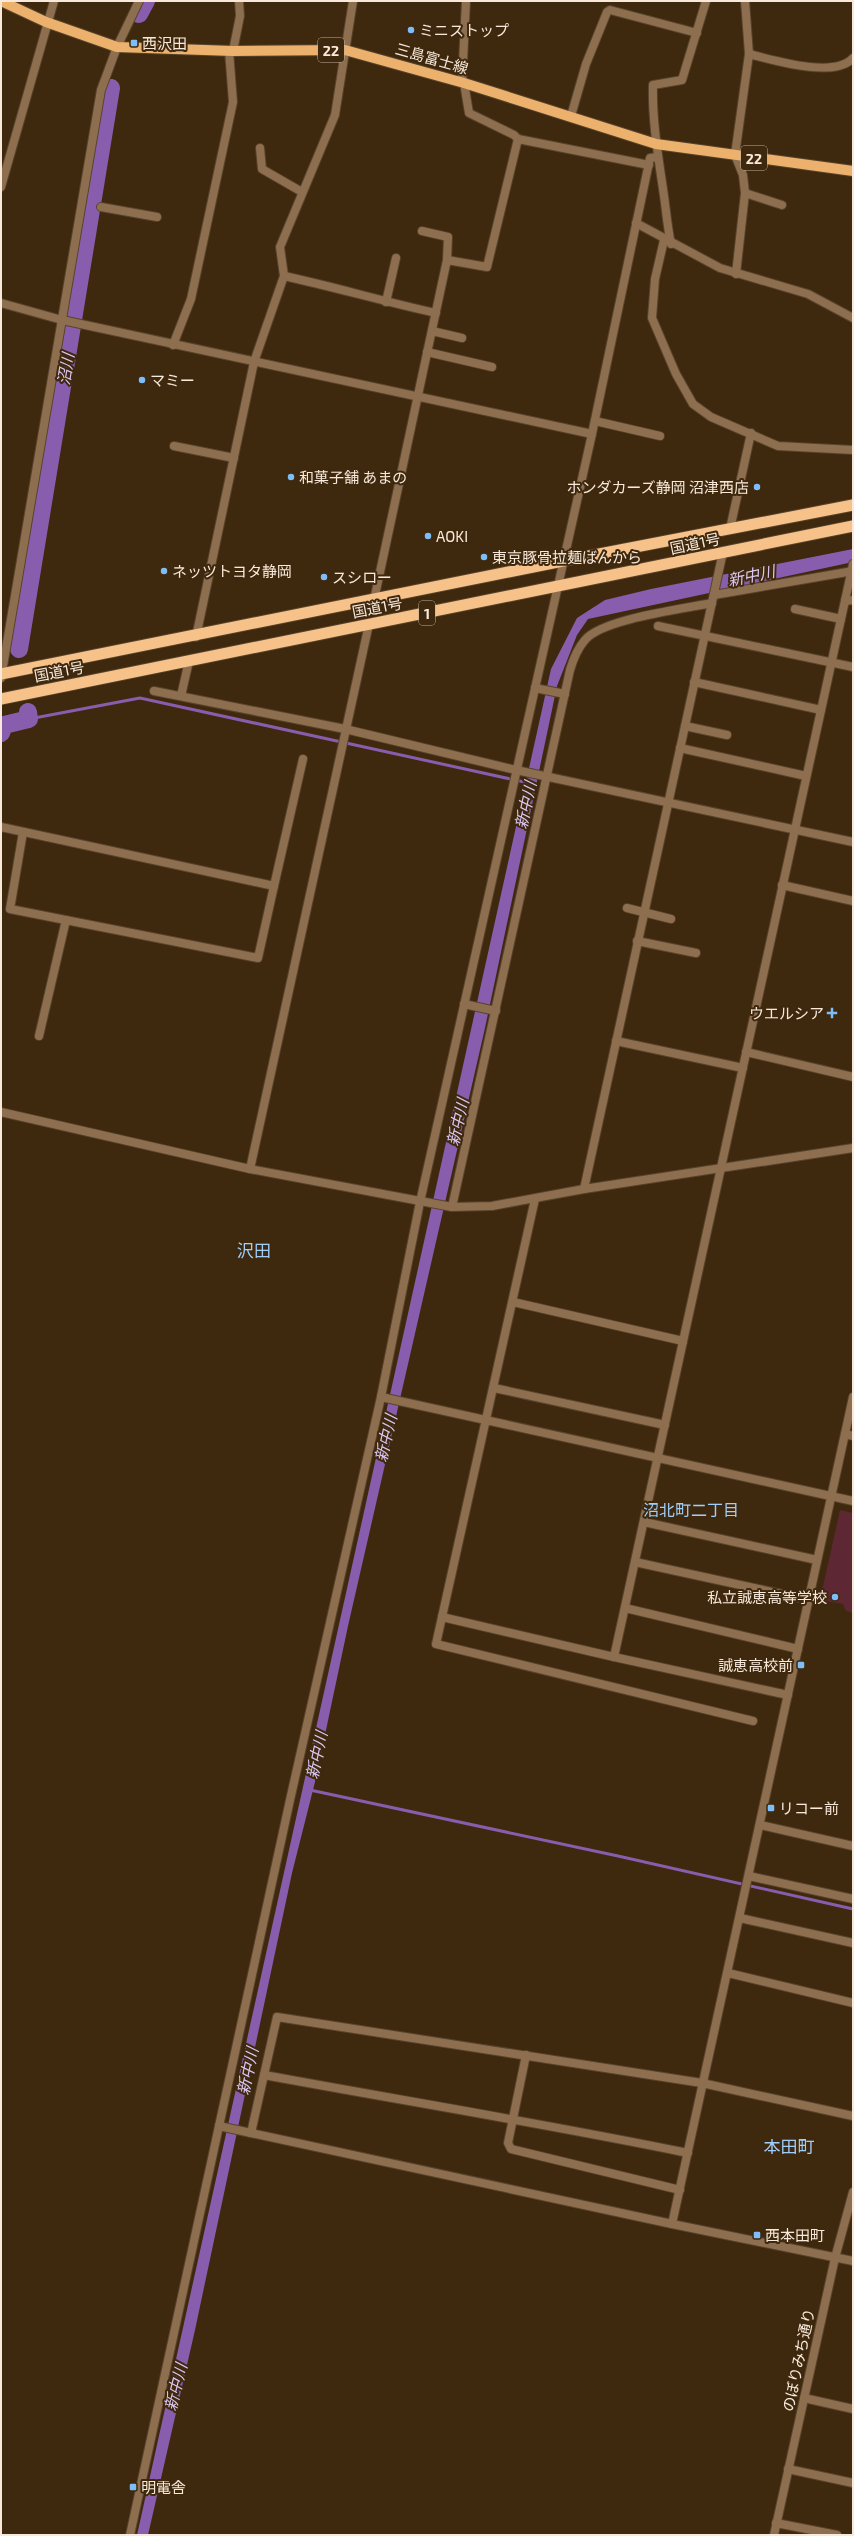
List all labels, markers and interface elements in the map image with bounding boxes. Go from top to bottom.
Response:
place label: ミニストップ [419,21,509,39]
marker: ミニストップ [406,25,416,35]
place label: 西沢田 [142,34,187,52]
marker: 西沢田 [129,38,139,48]
road number: 22 [318,38,344,62]
street label: 三島富士線 [393,39,471,77]
road number: 22 [741,146,767,170]
water label: 沼川 [53,350,77,386]
place label: マミー [150,371,195,389]
marker: マミー [137,375,147,385]
place label: 和菓子舗 あまの [299,468,407,486]
marker: 和菓子舗 あまの [286,472,296,482]
place label: ホンダカーズ静岡 沼津西店 [566,478,749,496]
marker: ホンダカーズ静岡 沼津西店 [752,482,762,492]
place label: AOKI [436,527,468,545]
street label: 国道1号 [668,529,722,557]
marker: AOKI [423,531,433,541]
place label: 東京豚骨拉麺ばんから [492,548,642,566]
marker: 東京豚骨拉麺ばんから [479,552,489,562]
water label: 新中川 [726,560,778,589]
place label: ネッツトヨタ静岡 [172,562,292,580]
marker: ネッツトヨタ静岡 [159,566,169,576]
place label: スシロー [332,568,392,586]
marker: スシロー [319,572,329,582]
street label: 国道1号 [350,593,404,621]
road number: 1 [419,601,435,625]
street label: 国道1号 [32,657,86,685]
water label: 新中川 [511,778,540,830]
place label: ウエルシア [749,1004,824,1022]
marker: ウエルシア [827,1008,837,1018]
water label: 新中川 [442,1095,472,1148]
district label: 沢田 [237,1240,271,1260]
water label: 新中川 [370,1411,400,1464]
district label: 沼北町二丁目 [643,1500,739,1519]
place label: 私立誠恵高等学校 [707,1588,827,1606]
marker: 私立誠恵高等学校 [830,1592,840,1602]
place label: 誠恵高校前 [718,1656,793,1674]
marker: 誠恵高校前 [796,1660,806,1670]
water label: 新中川 [302,1728,331,1780]
place label: リコー前 [779,1799,839,1817]
marker: リコー前 [766,1803,776,1813]
water label: 新中川 [233,2044,262,2096]
district label: 本田町 [764,2136,815,2156]
place label: 西本田町 [765,2226,825,2244]
marker: 西本田町 [752,2230,762,2240]
street label: のぼりみち通り [778,2307,818,2413]
water label: 新中川 [160,2359,191,2413]
place label: 明電舎 [141,2478,186,2496]
marker: 明電舎 [128,2482,138,2492]

